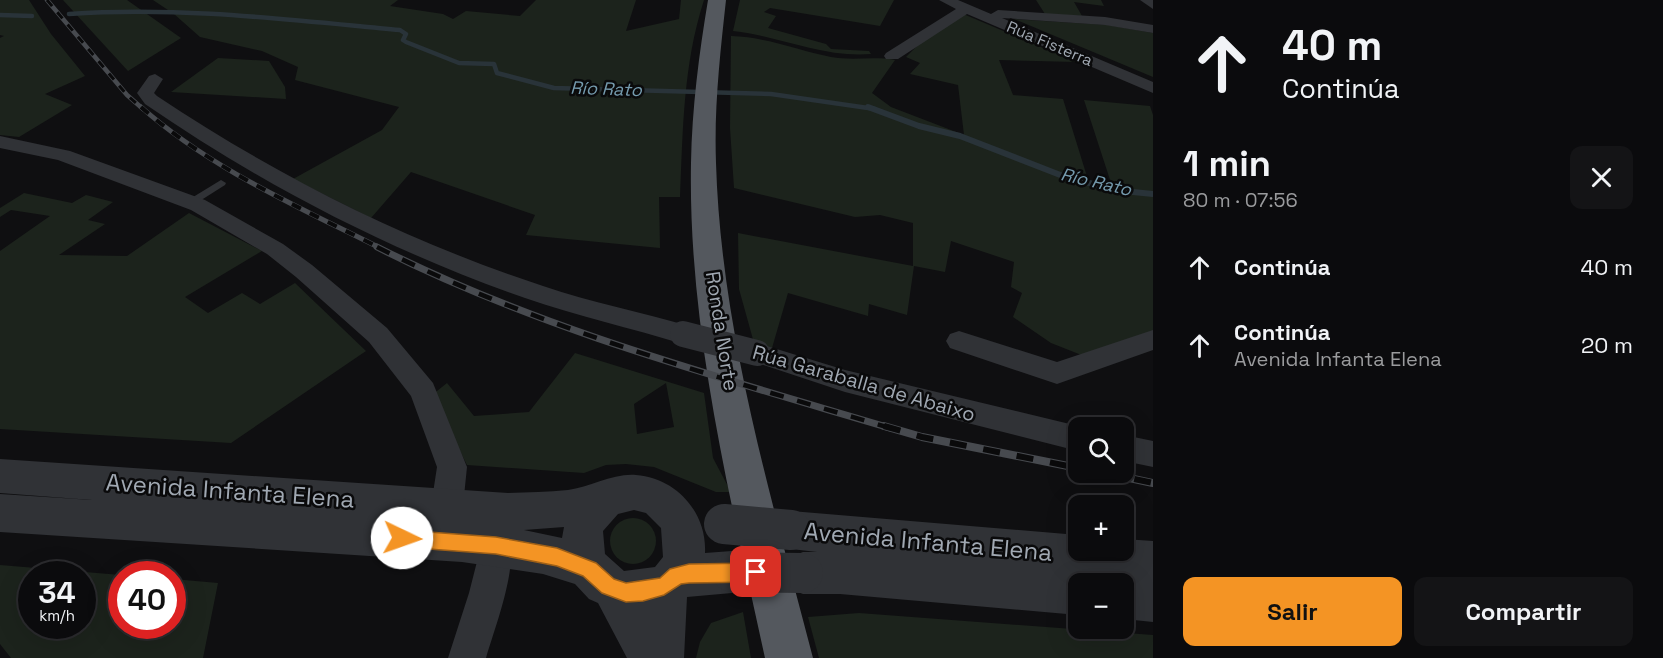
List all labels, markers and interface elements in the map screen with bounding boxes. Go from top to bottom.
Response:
street label: Rúa Fisterra [1004,16,1096,71]
text: 40 m [1282,19,1382,72]
icon: ahead [1183,24,1261,102]
text: Continúa [1282,71,1400,106]
water label: Río Rato [570,76,643,101]
text: 1 min [1183,141,1271,187]
button: close [1570,146,1633,209]
water label: Río Rato [1059,162,1135,201]
text: 80 m · 07:56 [1183,187,1298,213]
icon: ahead [1183,251,1216,284]
text: Continúa [1234,253,1330,281]
text: 40 m [1581,253,1633,281]
street label: Ronda Norte [700,269,744,393]
text: Continúa [1234,318,1330,346]
icon: ahead [1183,329,1216,362]
text: 20 m [1581,331,1633,359]
street label: Rúa Garaballa de Abaixo [750,339,978,427]
text: Avenida Infanta Elena [1234,346,1442,372]
map controls [1068,417,1134,639]
button: search [1068,417,1134,483]
street label: Avenida Infanta Elena [105,466,356,515]
button: + [1068,495,1134,561]
position arrow [370,506,434,570]
street label: Avenida Infanta Elena [803,515,1054,568]
pin [730,546,781,597]
icon: arrive [739,555,772,588]
speed limit sign: 40 [108,561,186,639]
text: 34 [38,573,76,612]
button: − [1068,573,1134,639]
button: Salir [1183,577,1402,646]
button: Compartir [1414,577,1633,646]
text: km/h [39,606,75,625]

